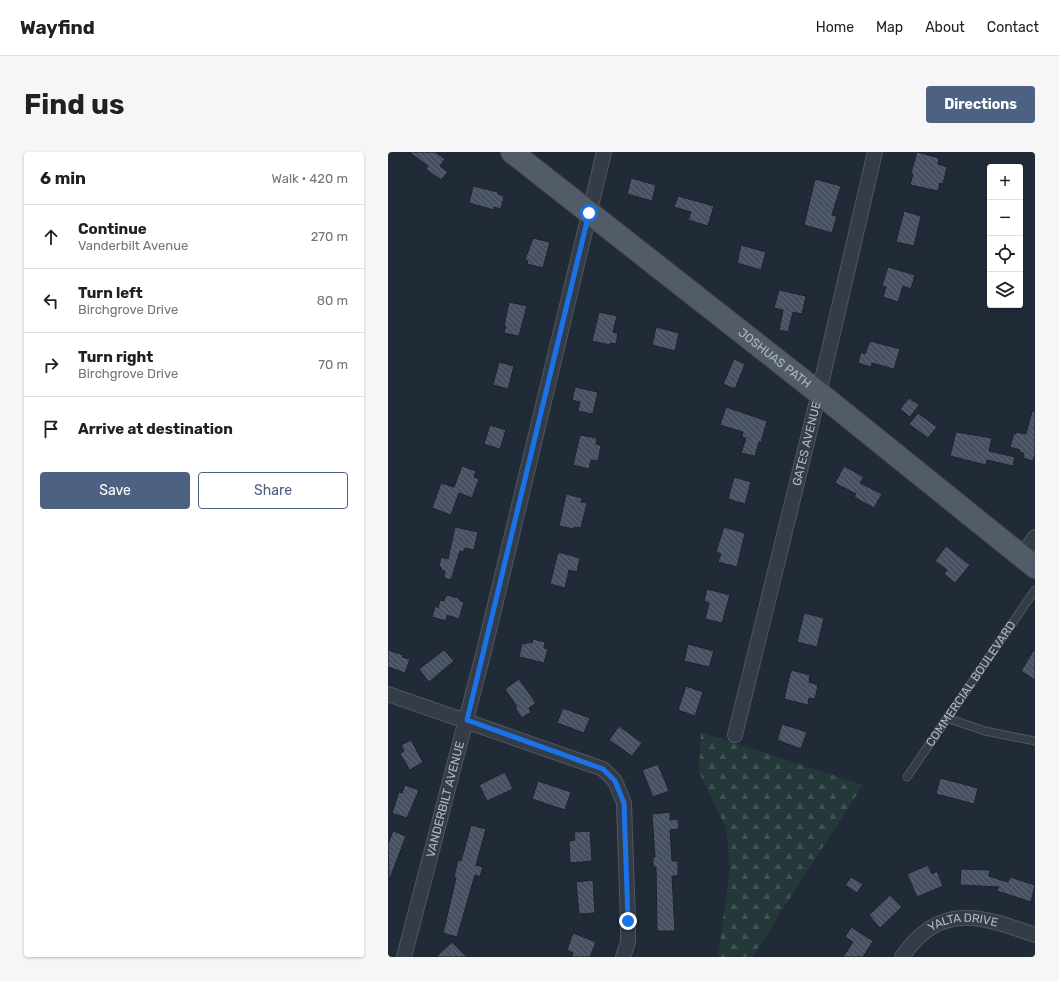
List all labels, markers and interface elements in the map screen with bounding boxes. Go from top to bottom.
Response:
text: Wayfind [20,16,95,39]
text: Home [816,19,854,36]
text: Map [876,19,903,36]
text: About [925,19,965,36]
text: Contact [987,19,1039,36]
button: Directions [926,86,1035,123]
text: Find us [24,88,124,121]
map controls [987,164,1023,308]
button: + [987,164,1023,200]
text: 6 min [40,168,86,188]
text: Walk · 420 m [272,171,348,186]
button: − [987,200,1023,236]
route start [580,204,598,222]
text: Continue [78,220,147,238]
icon: ahead [40,226,62,248]
text: 270 m [311,229,348,244]
button: locate [987,236,1023,272]
text: Vanderbilt Avenue [78,238,188,253]
button: layers [987,272,1023,308]
text: Turn left [78,284,143,302]
icon: left [40,290,62,312]
text: 80 m [317,293,348,308]
text: Birchgrove Drive [78,302,178,317]
street label: JOSHUAS PATH [736,325,814,391]
text: Turn right [78,348,153,366]
icon: right [40,354,62,376]
text: 70 m [318,357,348,372]
text: Birchgrove Drive [78,366,178,381]
street label: GATES AVENUE [789,400,824,487]
icon: arrive [40,418,62,440]
text: Arrive at destination [78,420,233,438]
button: Save [40,472,190,509]
button: Share [198,472,348,509]
street label: COMMERCIAL BOULEVARD [923,618,1019,749]
street label: VANDERBILT AVENUE [423,740,467,859]
street label: YALTA DRIVE [925,911,999,935]
route end [619,912,637,930]

